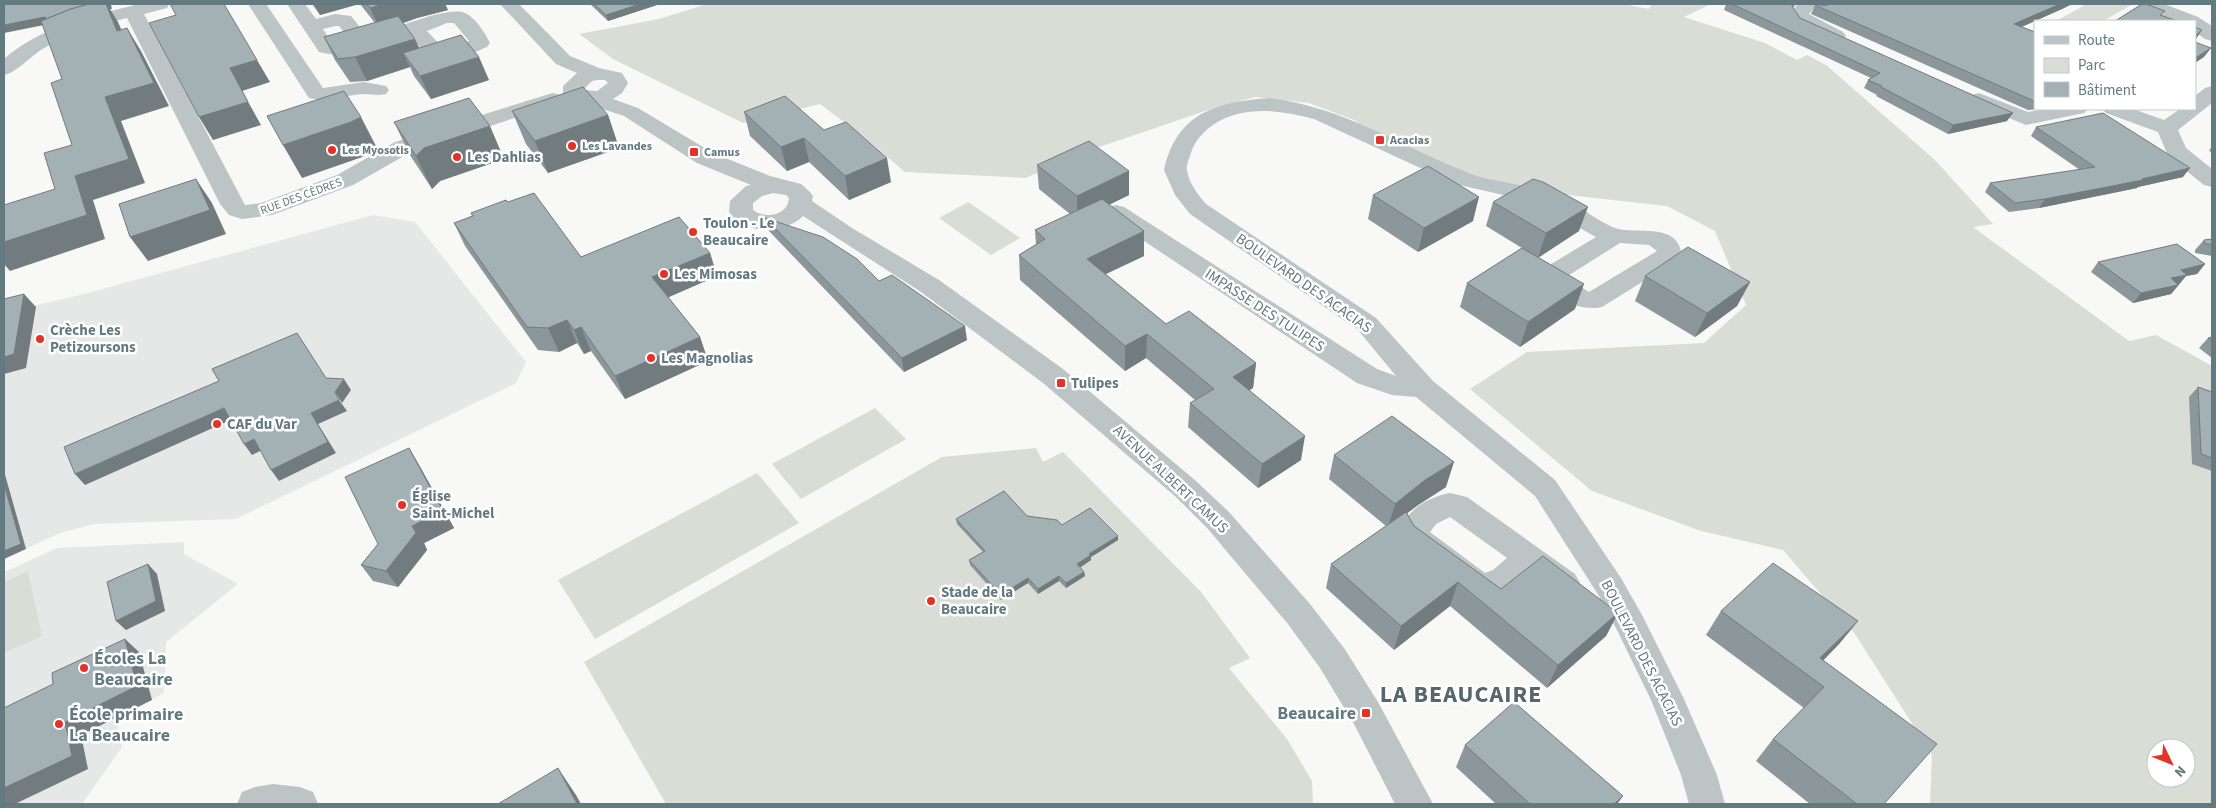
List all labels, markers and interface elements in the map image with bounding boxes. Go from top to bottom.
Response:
legend [2034,20,2196,110]
text: Route [2078,30,2115,51]
text: Parc [2078,55,2105,76]
text: Bâtiment [2078,80,2136,101]
place label: Acacias [1389,132,1429,149]
marker: Acacias [1374,134,1386,146]
place label: Les Lavandes [582,138,652,155]
marker: Les Lavandes [566,140,578,152]
place label: Les Myosotis [342,142,409,159]
marker: Les Myosotis [326,144,338,156]
place label: Camus [704,144,740,161]
marker: Camus [688,146,700,158]
place label: Les Dahlias [467,147,541,168]
marker: Les Dahlias [451,151,463,163]
street label: RUE DES CÈDRES [258,174,344,219]
place label: Toulon - Le Beaucaire [703,213,775,251]
marker: Toulon - Le Beaucaire [687,226,699,238]
street label: BOULEVARD DES ACACIAS [1232,229,1376,338]
place label: Les Mimosas [674,264,757,285]
street label: IMPASSE DES TULIPES [1201,264,1329,357]
marker: Les Mimosas [658,268,670,280]
place label: Crèche Les Petizoursons [50,320,136,358]
marker: Crèche Les Petizoursons [34,333,46,345]
place label: Les Magnolias [661,348,754,369]
marker: Les Magnolias [645,352,657,364]
place label: Tulipes [1071,373,1119,394]
marker: Tulipes [1055,377,1067,389]
place label: CAF du Var [227,414,297,435]
marker: CAF du Var [211,418,223,430]
street label: AVENUE ALBERT CAMUS [1108,420,1233,538]
place label: Église Saint-Michel [412,486,495,524]
marker: Église Saint-Michel [396,499,408,511]
street label: BOULEVARD DES ACACIAS [1596,577,1688,730]
place label: Stade de la Beaucaire [941,582,1013,620]
marker: Stade de la Beaucaire [925,595,937,607]
place label: Écoles La Beaucaire [94,646,173,692]
marker: Écoles La Beaucaire [78,662,90,674]
district label: LA BEAUCAIRE [1380,677,1542,712]
place label: Beaucaire [1277,701,1356,726]
place label: École primaire La Beaucaire [69,702,183,748]
marker: Beaucaire [1360,707,1372,719]
marker: École primaire La Beaucaire [53,718,65,730]
north arrow [2146,738,2196,788]
text: N [2169,761,2190,781]

